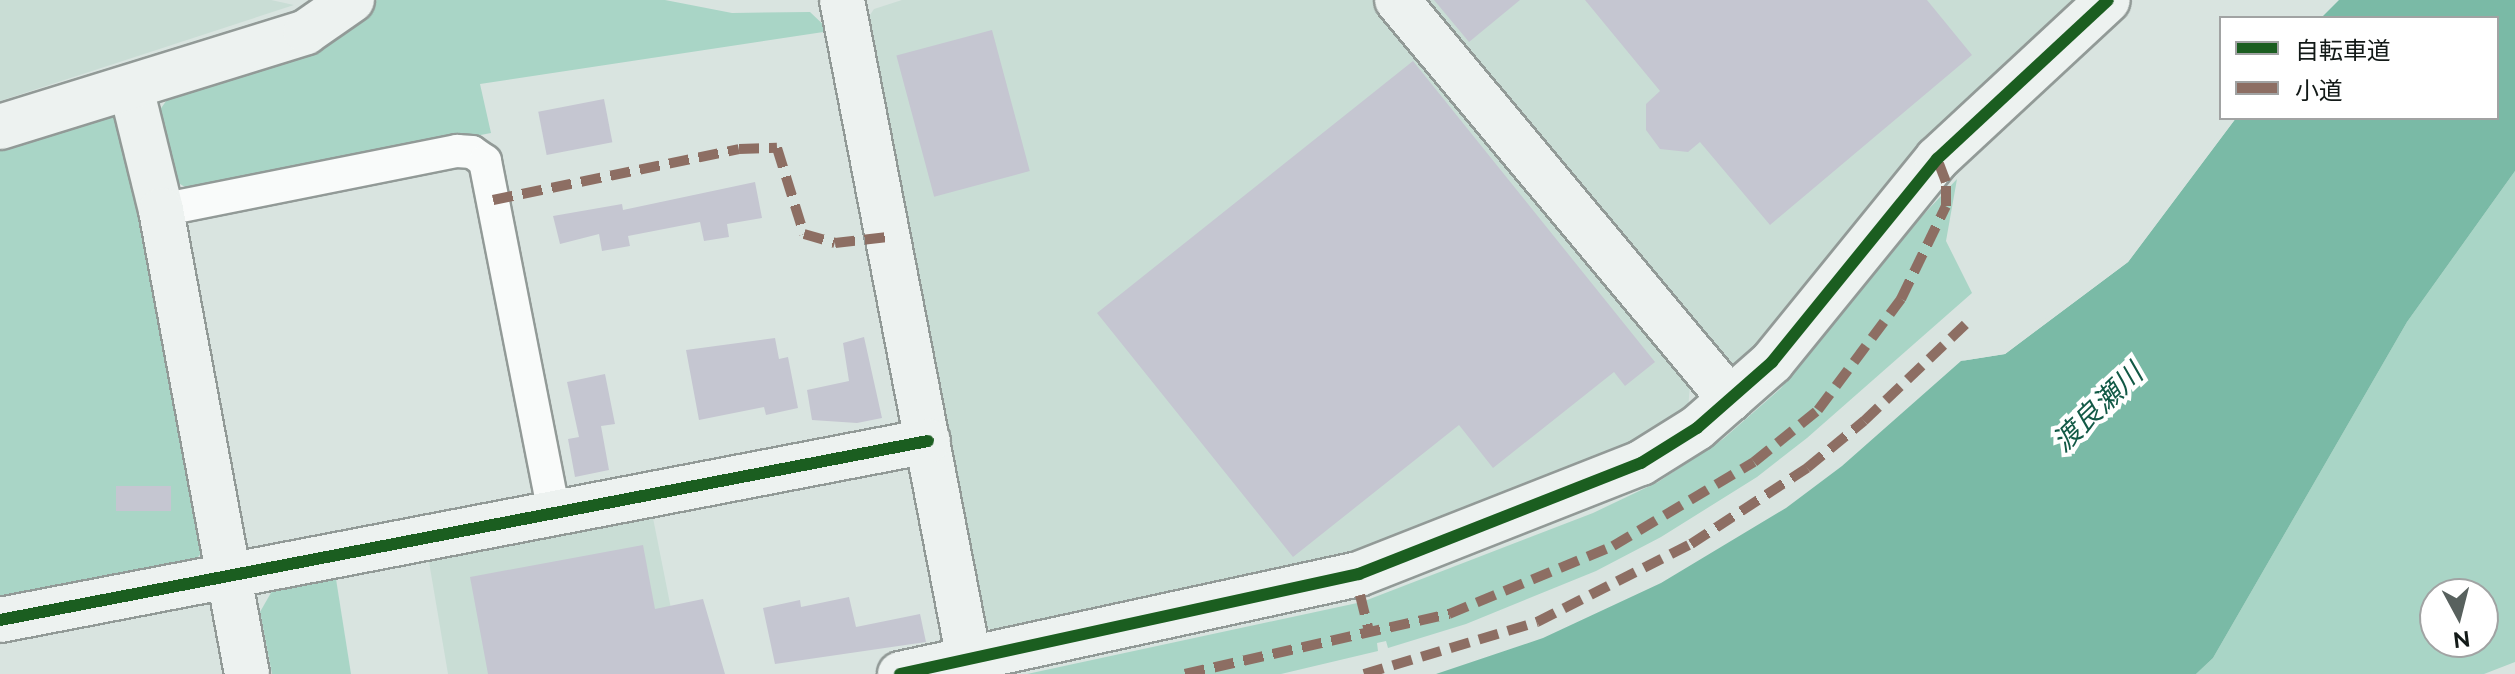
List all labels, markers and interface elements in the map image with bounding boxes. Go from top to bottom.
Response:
legend [2219,16,2499,120]
text: 自転車道 [2295,36,2391,65]
text: 小道 [2295,76,2343,105]
water label: 渡良瀬川 [2046,357,2150,459]
north arrow [2419,578,2499,658]
text: N [2452,626,2472,654]

